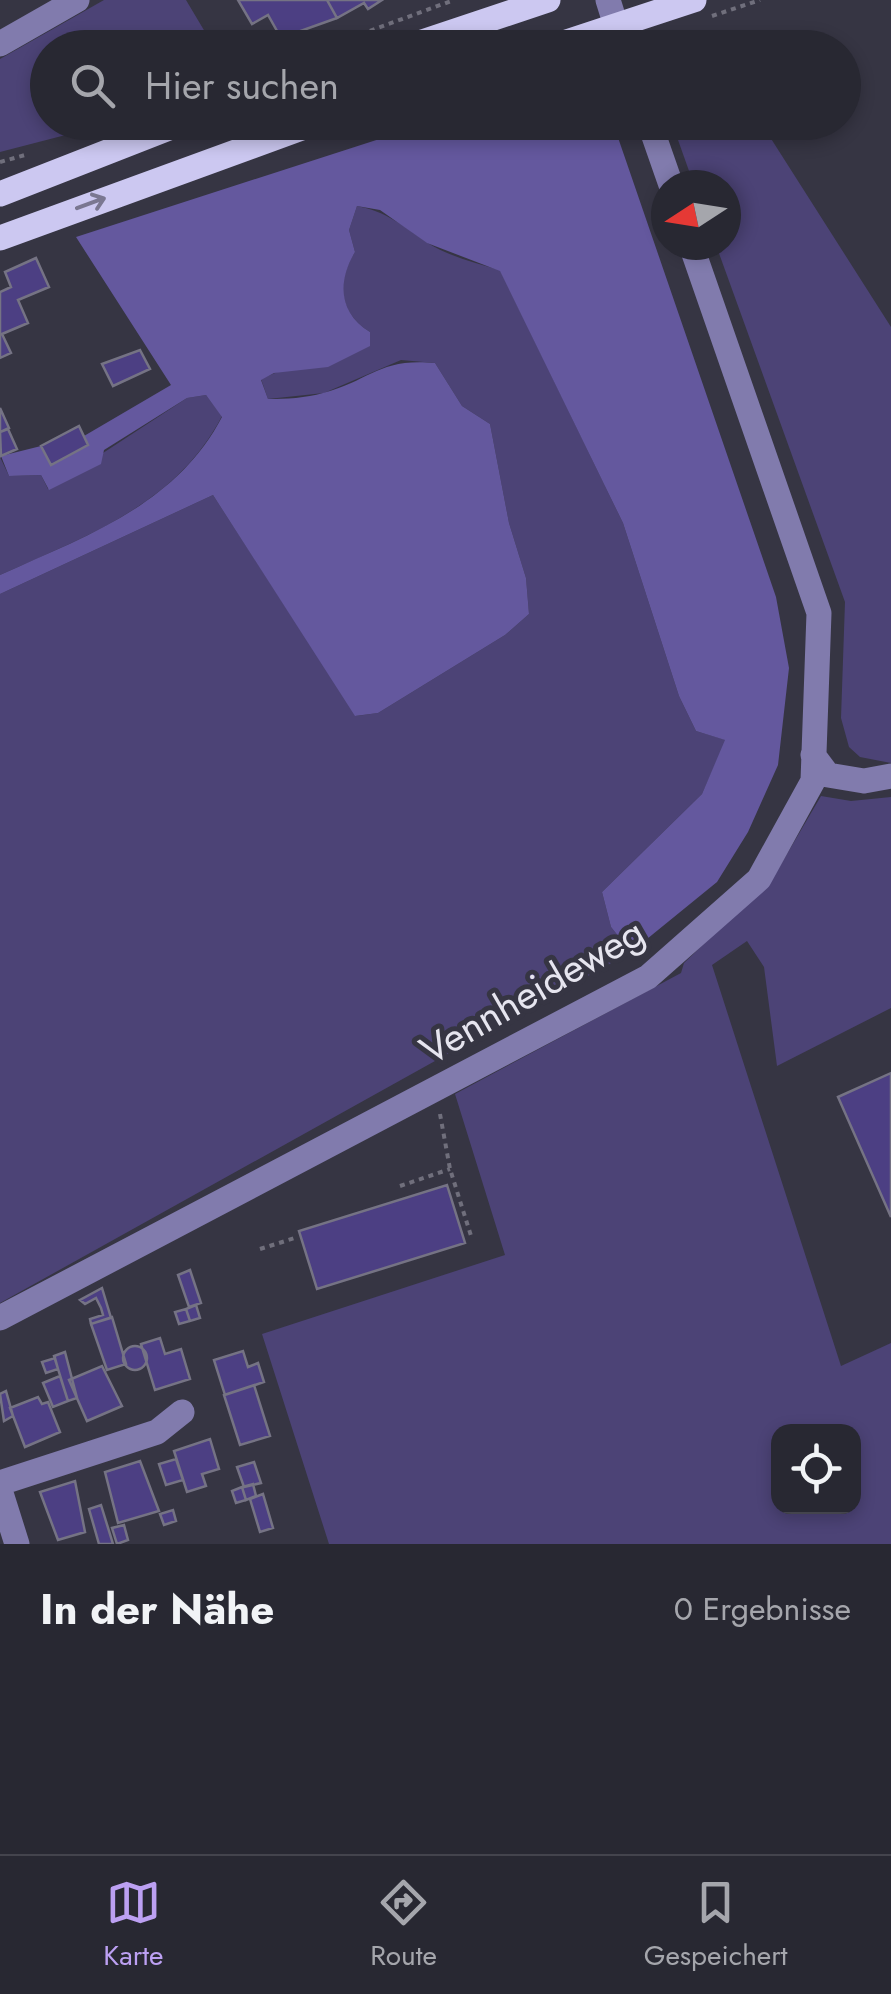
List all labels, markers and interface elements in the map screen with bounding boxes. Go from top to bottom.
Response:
search box [30,30,861,140]
icon: search [65,58,120,113]
text: Hier suchen [145,58,339,113]
north arrow [651,170,741,260]
one-way arrow [74,193,105,211]
street label: Vennheideweg [409,903,655,1079]
map controls [771,1424,861,1514]
button: locate [771,1424,861,1514]
text: In der Nähe [40,1579,274,1640]
text: 0 Ergebnisse [674,1586,851,1632]
tab: Karte [103,1875,163,1976]
tab: Route [370,1875,437,1976]
tab: Gespeichert [644,1875,788,1976]

